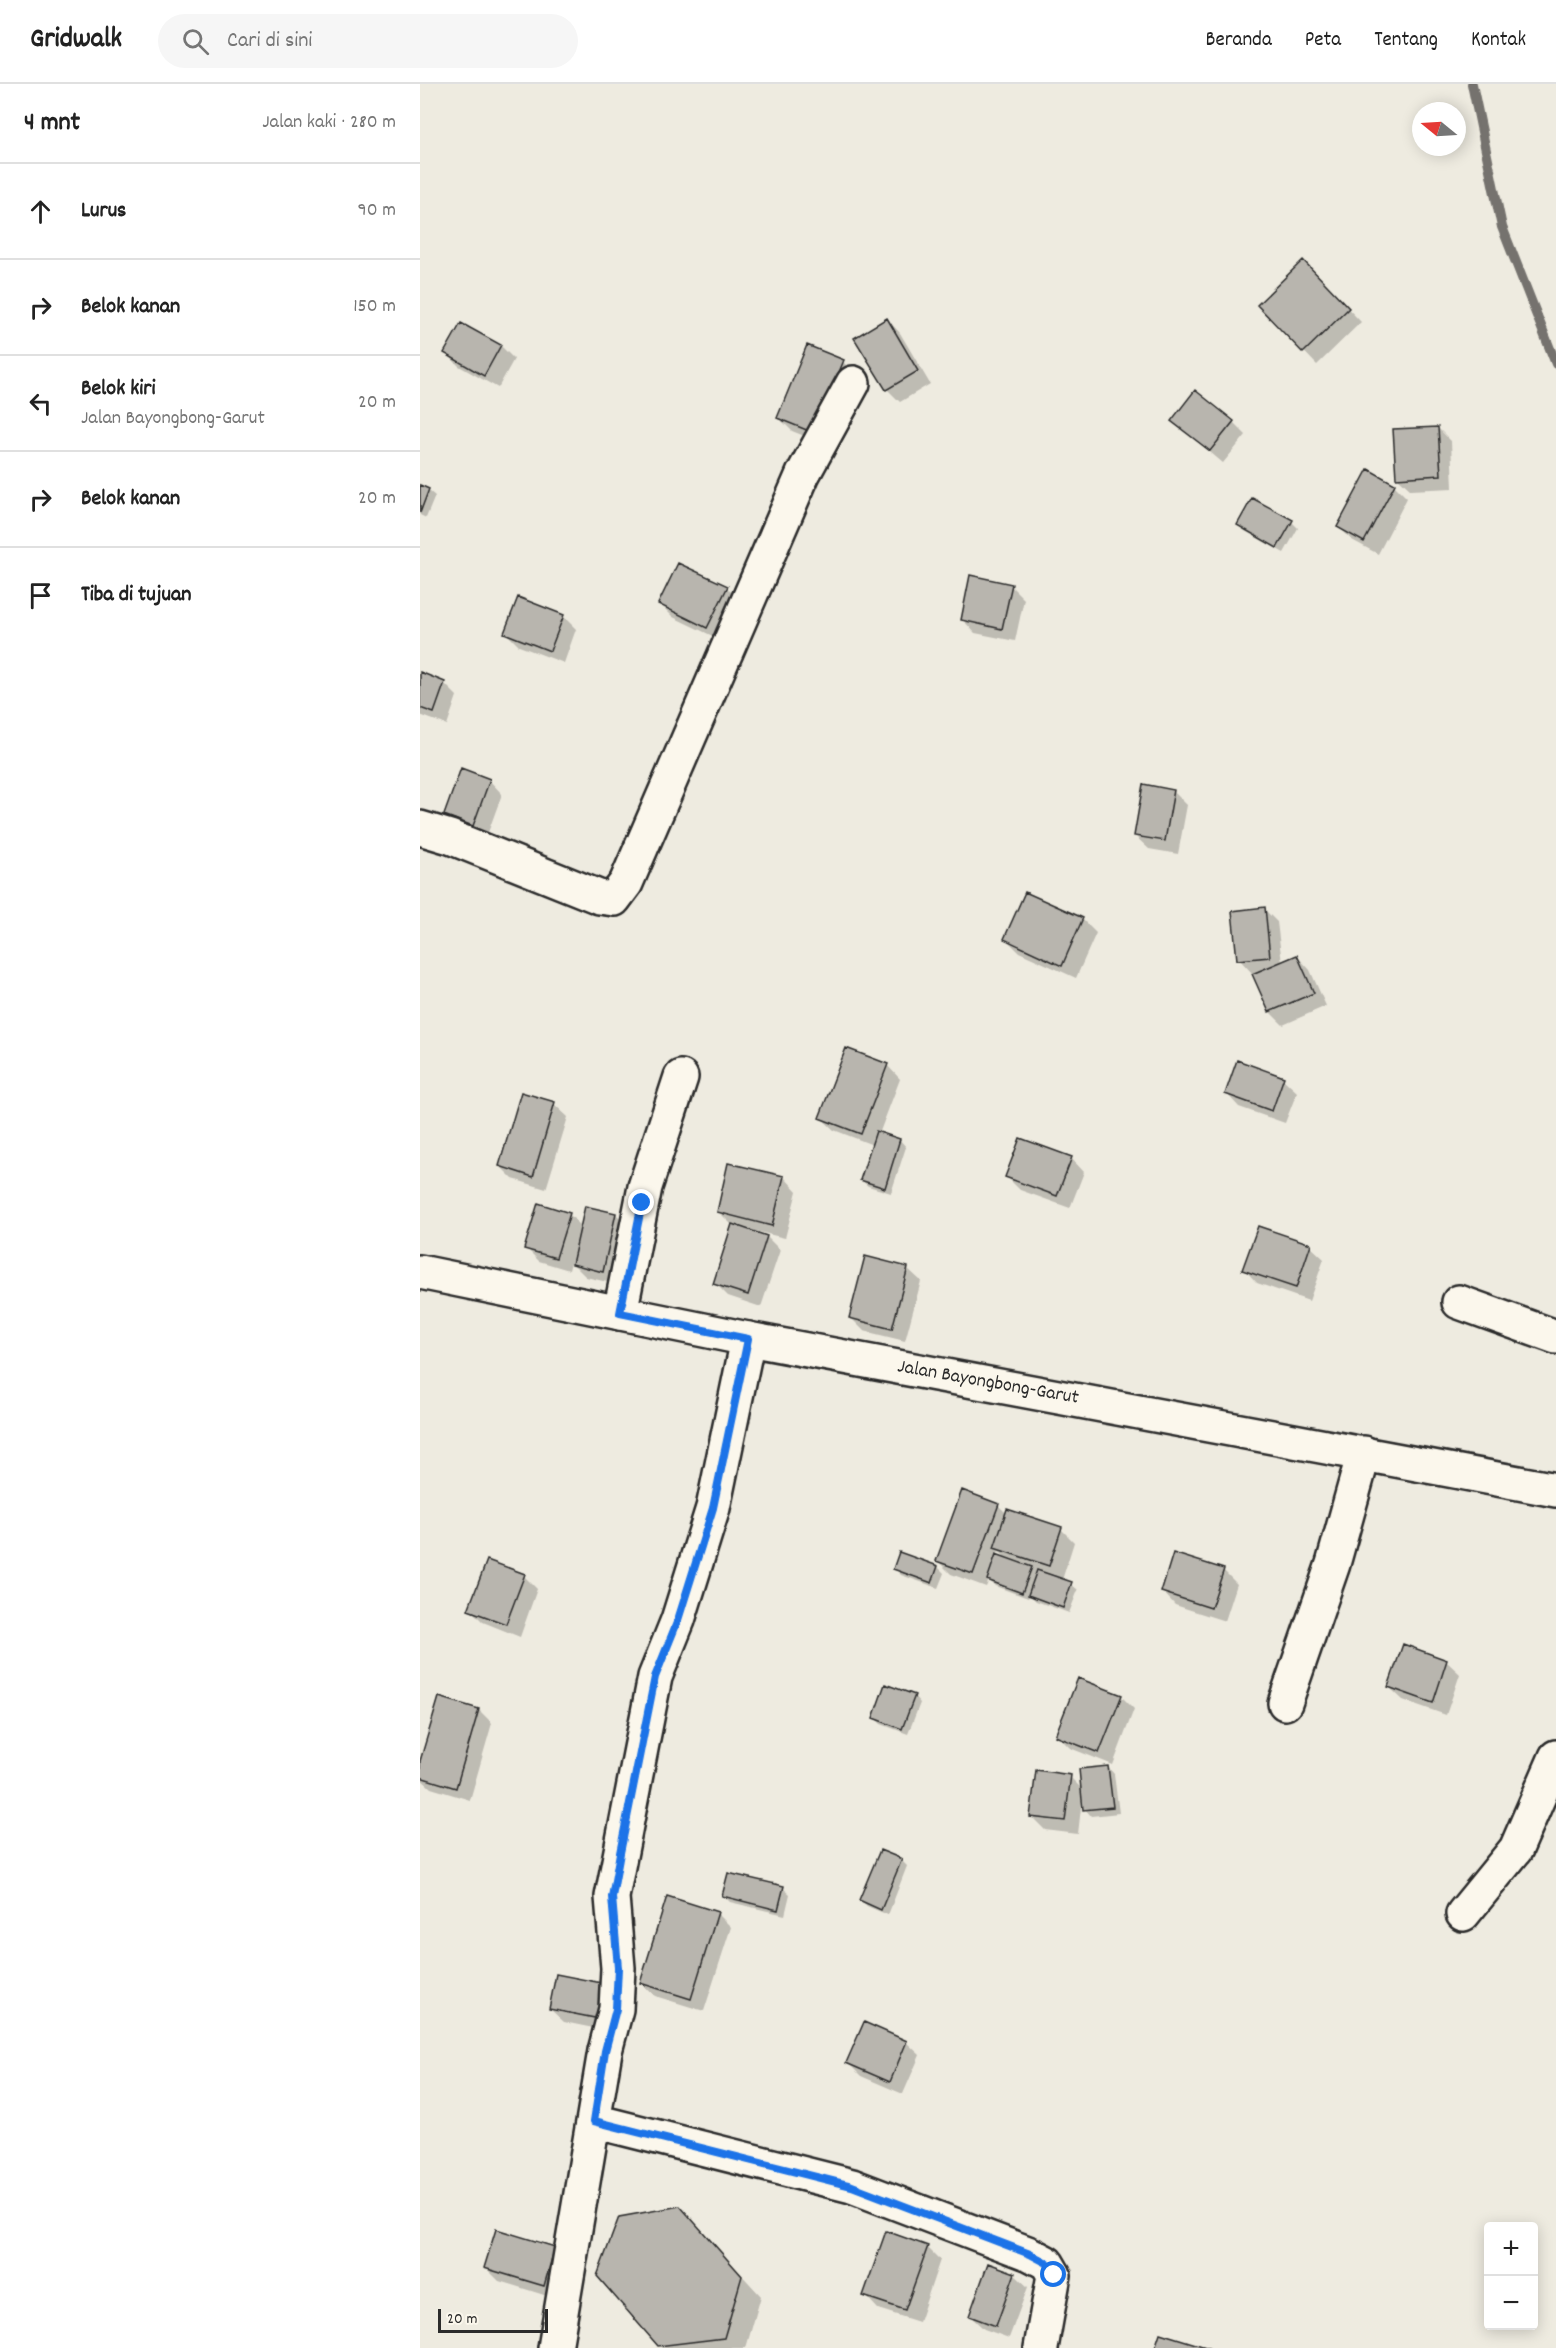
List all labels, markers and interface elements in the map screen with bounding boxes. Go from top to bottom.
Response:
search box [158,14,578,68]
text: Gridwalk [30,21,122,61]
icon: search [179,25,212,58]
text: Cari di sini [227,26,312,57]
text: Beranda [1206,26,1272,56]
text: Peta [1305,26,1341,56]
text: Tentang [1374,26,1438,56]
text: Kontak [1471,26,1526,56]
north arrow [1412,102,1466,156]
text: 4 mnt [24,105,80,142]
text: Jalan kaki · 280 m [262,109,396,137]
icon: ahead [24,195,57,228]
text: Lurus [81,196,126,227]
text: 90 m [358,197,396,225]
icon: right [24,291,57,324]
text: Belok kanan [81,292,180,323]
text: 150 m [353,293,396,321]
text: Belok kiri [81,374,155,405]
icon: left [24,387,57,420]
text: 20 m [358,389,396,417]
text: Jalan Bayongbong-Garut [81,405,265,433]
icon: right [24,483,57,516]
text: Belok kanan [81,484,180,515]
text: 20 m [358,485,396,513]
icon: arrive [24,579,57,612]
text: Tiba di tujuan [81,580,191,611]
route end [628,1189,654,1215]
street label: Jalan Bayongbong-Garut [895,1353,1081,1413]
map controls [1484,2222,1538,2330]
button: + [1484,2222,1538,2276]
route start [1040,2261,1066,2287]
button: − [1484,2276,1538,2330]
scale bar [438,2306,548,2334]
text: 20 m [447,2308,477,2331]

